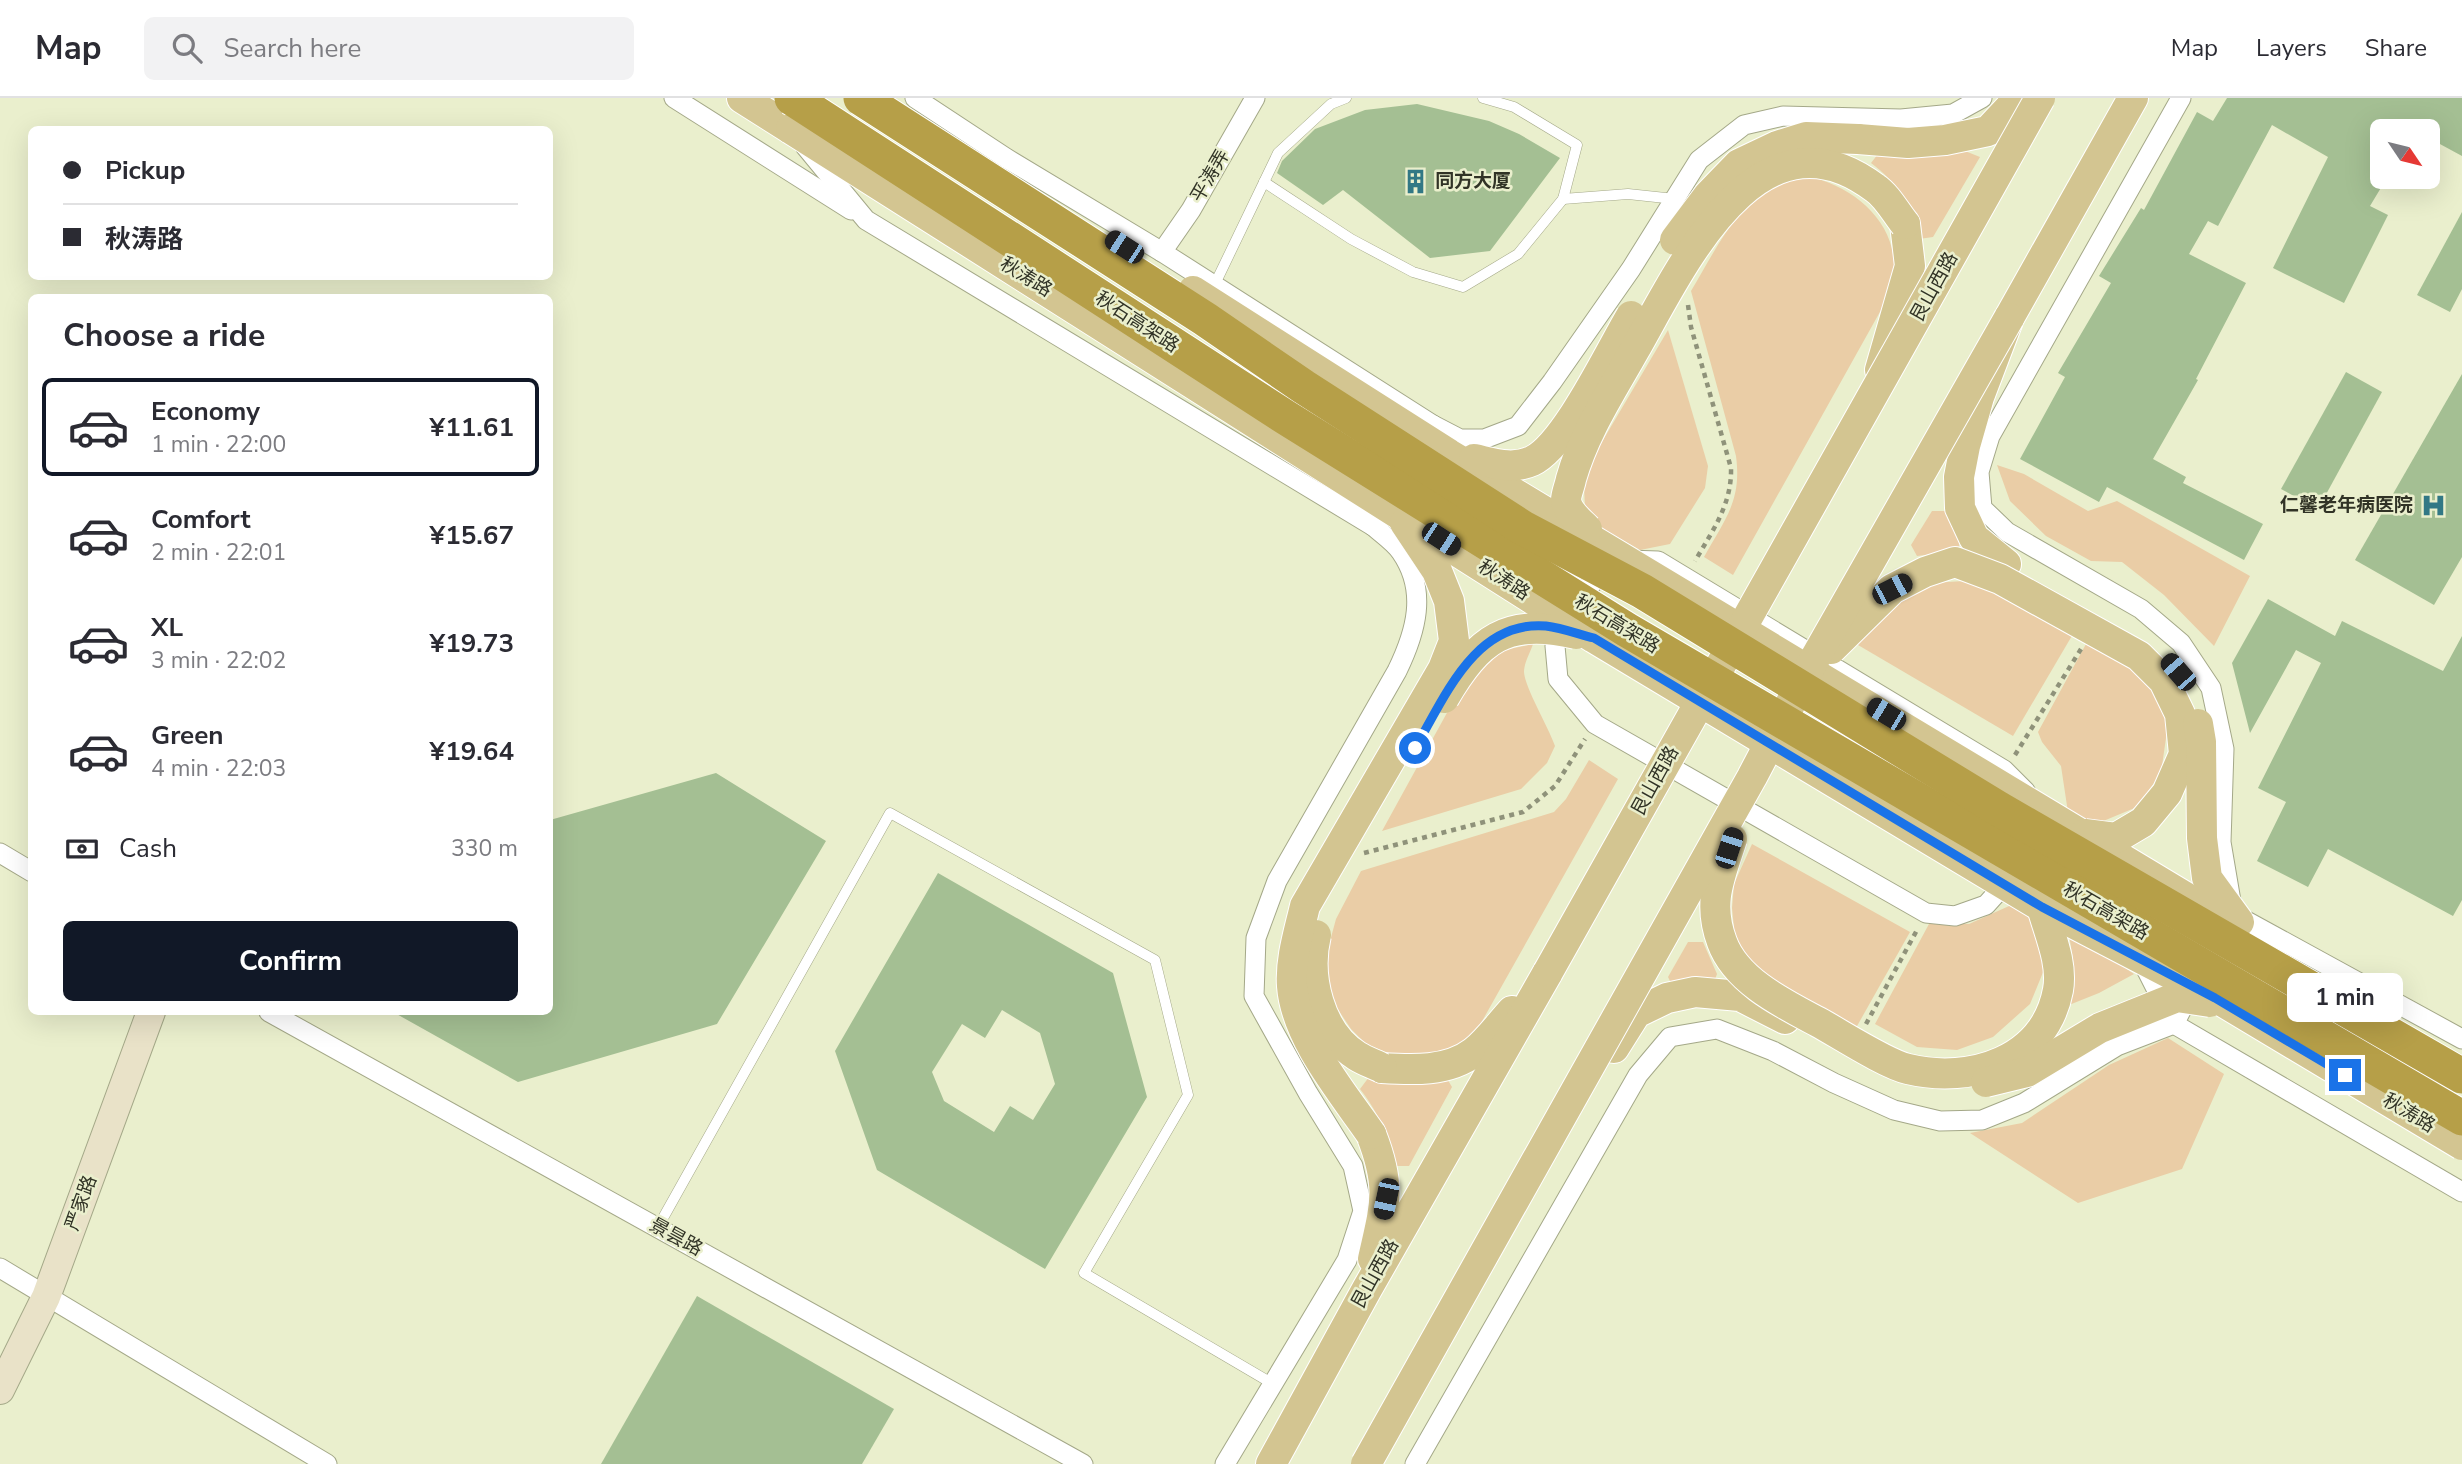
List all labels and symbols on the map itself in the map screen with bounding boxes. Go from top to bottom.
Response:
north arrow [2370,119,2440,189]
street label: 平涛弄 [1184,145,1236,207]
building icon: 同方大厦 [1401,167,1429,195]
place label: 同方大厦 [1435,168,1511,194]
car [1101,227,1148,267]
street label: 艮山西路 [1904,247,1964,327]
street label: 秋涛路 [995,251,1057,303]
street label: 秋石高架路 [1090,285,1184,359]
hospital icon: 仁馨老年病医院 [2419,491,2447,519]
place label: 仁馨老年病医院 [2280,492,2413,518]
car [1418,519,1465,559]
street label: 秋涛路 [1473,554,1535,606]
car [1869,570,1916,608]
street label: 秋石高架路 [1570,588,1664,660]
car [2157,649,2200,695]
car [1863,694,1910,734]
route start [1399,732,1431,764]
street label: 艮山西路 [1625,741,1685,821]
car [1713,825,1746,871]
street label: 秋石高架路 [2058,876,2154,946]
callout: 1 min [2287,974,2403,1023]
route end [2329,1059,2361,1091]
street label: 秋涛路 [2378,1087,2440,1139]
street label: 严家路 [59,1172,103,1234]
car [1372,1176,1401,1222]
street label: 景昙路 [645,1212,707,1262]
street label: 艮山西路 [1345,1234,1405,1314]

